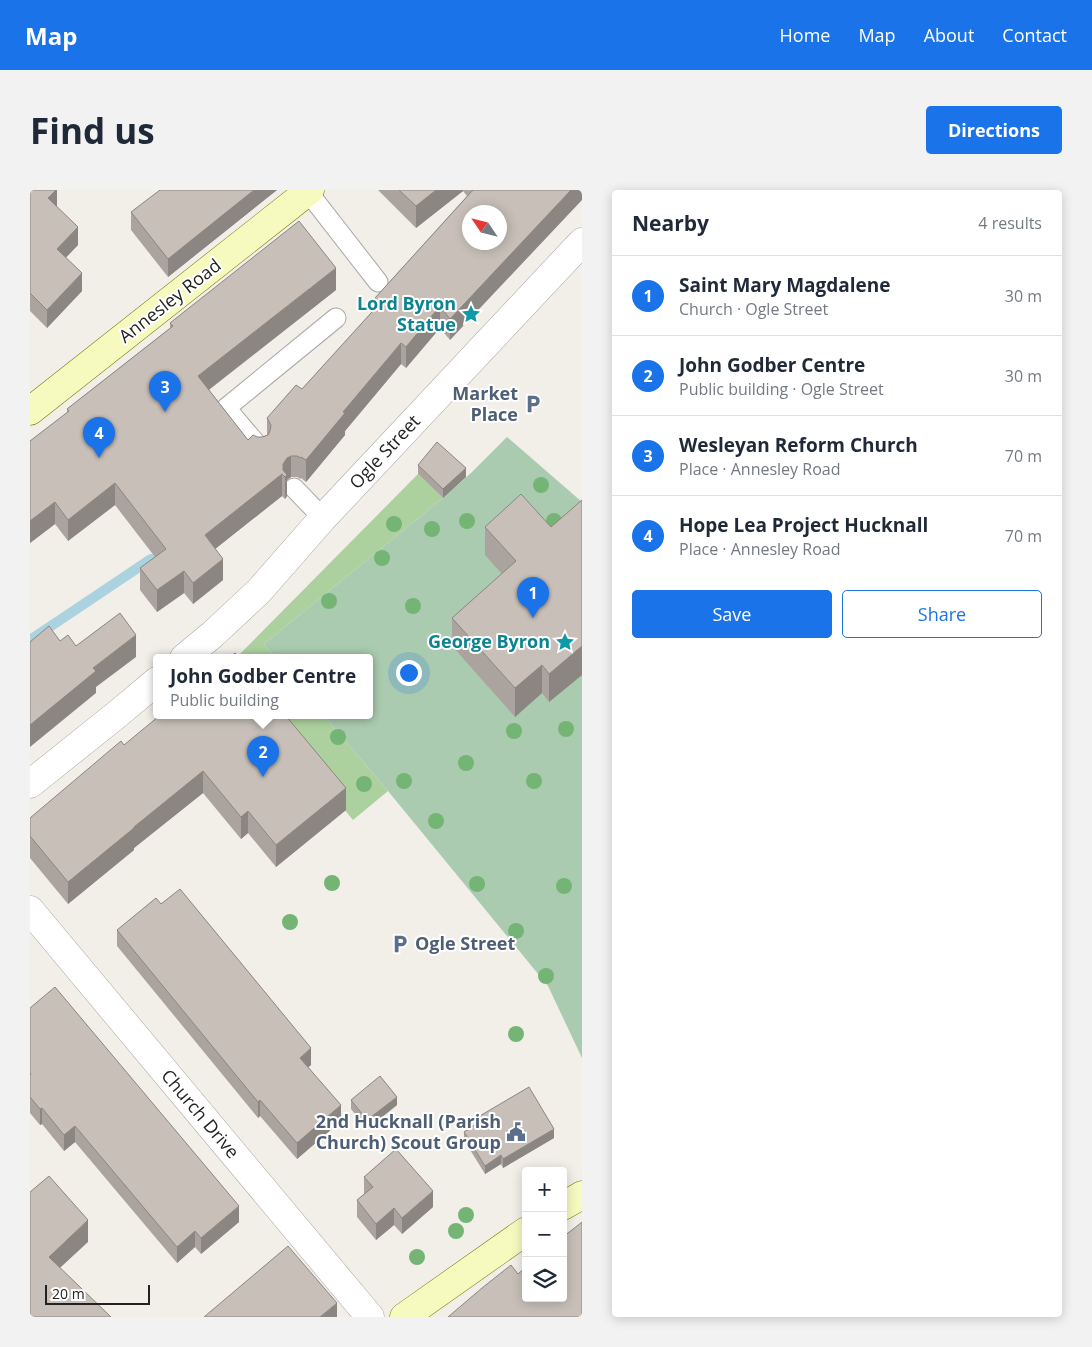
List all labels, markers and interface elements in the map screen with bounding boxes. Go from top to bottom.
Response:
text: Map [25,19,77,52]
text: Home [780,23,830,47]
text: Map [858,23,896,47]
text: About [924,23,974,47]
text: Contact [1002,23,1067,47]
button: Directions [926,106,1062,154]
text: Find us [30,107,155,154]
north arrow [462,205,507,250]
text: Nearby [632,209,709,237]
text: 4 results [978,212,1042,234]
street label: Annesley Road [113,253,225,348]
text: Saint Mary Magdalene [679,272,891,298]
text: 1 [643,285,653,307]
text: 30 m [1005,285,1042,307]
place label: Lord Byron Statue [357,291,456,336]
text: Church · Ogle Street [679,298,828,320]
place icon: Lord Byron Statue [460,303,482,325]
text: John Godber Centre [679,352,865,378]
text: 2 [643,365,653,387]
text: 30 m [1005,365,1042,387]
pin: 3 [149,371,181,412]
text: Public building · Ogle Street [679,378,884,400]
place label: Market Place [452,381,518,426]
parking icon: Market Place [522,393,544,415]
street label: Ogle Street [344,409,425,494]
pin: 4 [83,417,115,458]
text: Wesleyan Reform Church [679,432,918,458]
text: 3 [643,445,653,467]
text: 70 m [1005,445,1042,467]
text: Place · Annesley Road [679,458,840,480]
text: Hope Lea Project Hucknall [679,512,928,538]
text: 4 [643,525,653,547]
text: 70 m [1005,525,1042,547]
text: Place · Annesley Road [679,538,840,560]
pin: 1 [517,577,549,618]
button: Save [632,590,832,638]
button: Share [842,590,1042,638]
place label: George Byron [428,629,550,653]
place icon: George Byron [554,631,576,653]
popup [153,654,373,719]
your location [396,660,422,686]
text: John Godber Centre [170,663,356,689]
text: Public building [170,689,279,711]
pin: 2 [247,736,279,777]
place label: Ogle Street [415,931,515,955]
parking icon: Ogle Street [389,933,411,955]
street label: Church Drive [156,1064,245,1163]
place label: 2nd Hucknall (Parish Church) Scout Group [316,1109,501,1154]
public building icon: 2nd Hucknall (Parish Church) Scout Group [505,1121,527,1143]
map controls [522,1167,567,1302]
button: + [522,1167,567,1212]
button: − [522,1212,567,1257]
button: layers [522,1257,567,1302]
scale bar [45,1282,150,1305]
text: 20 m [52,1284,85,1303]

